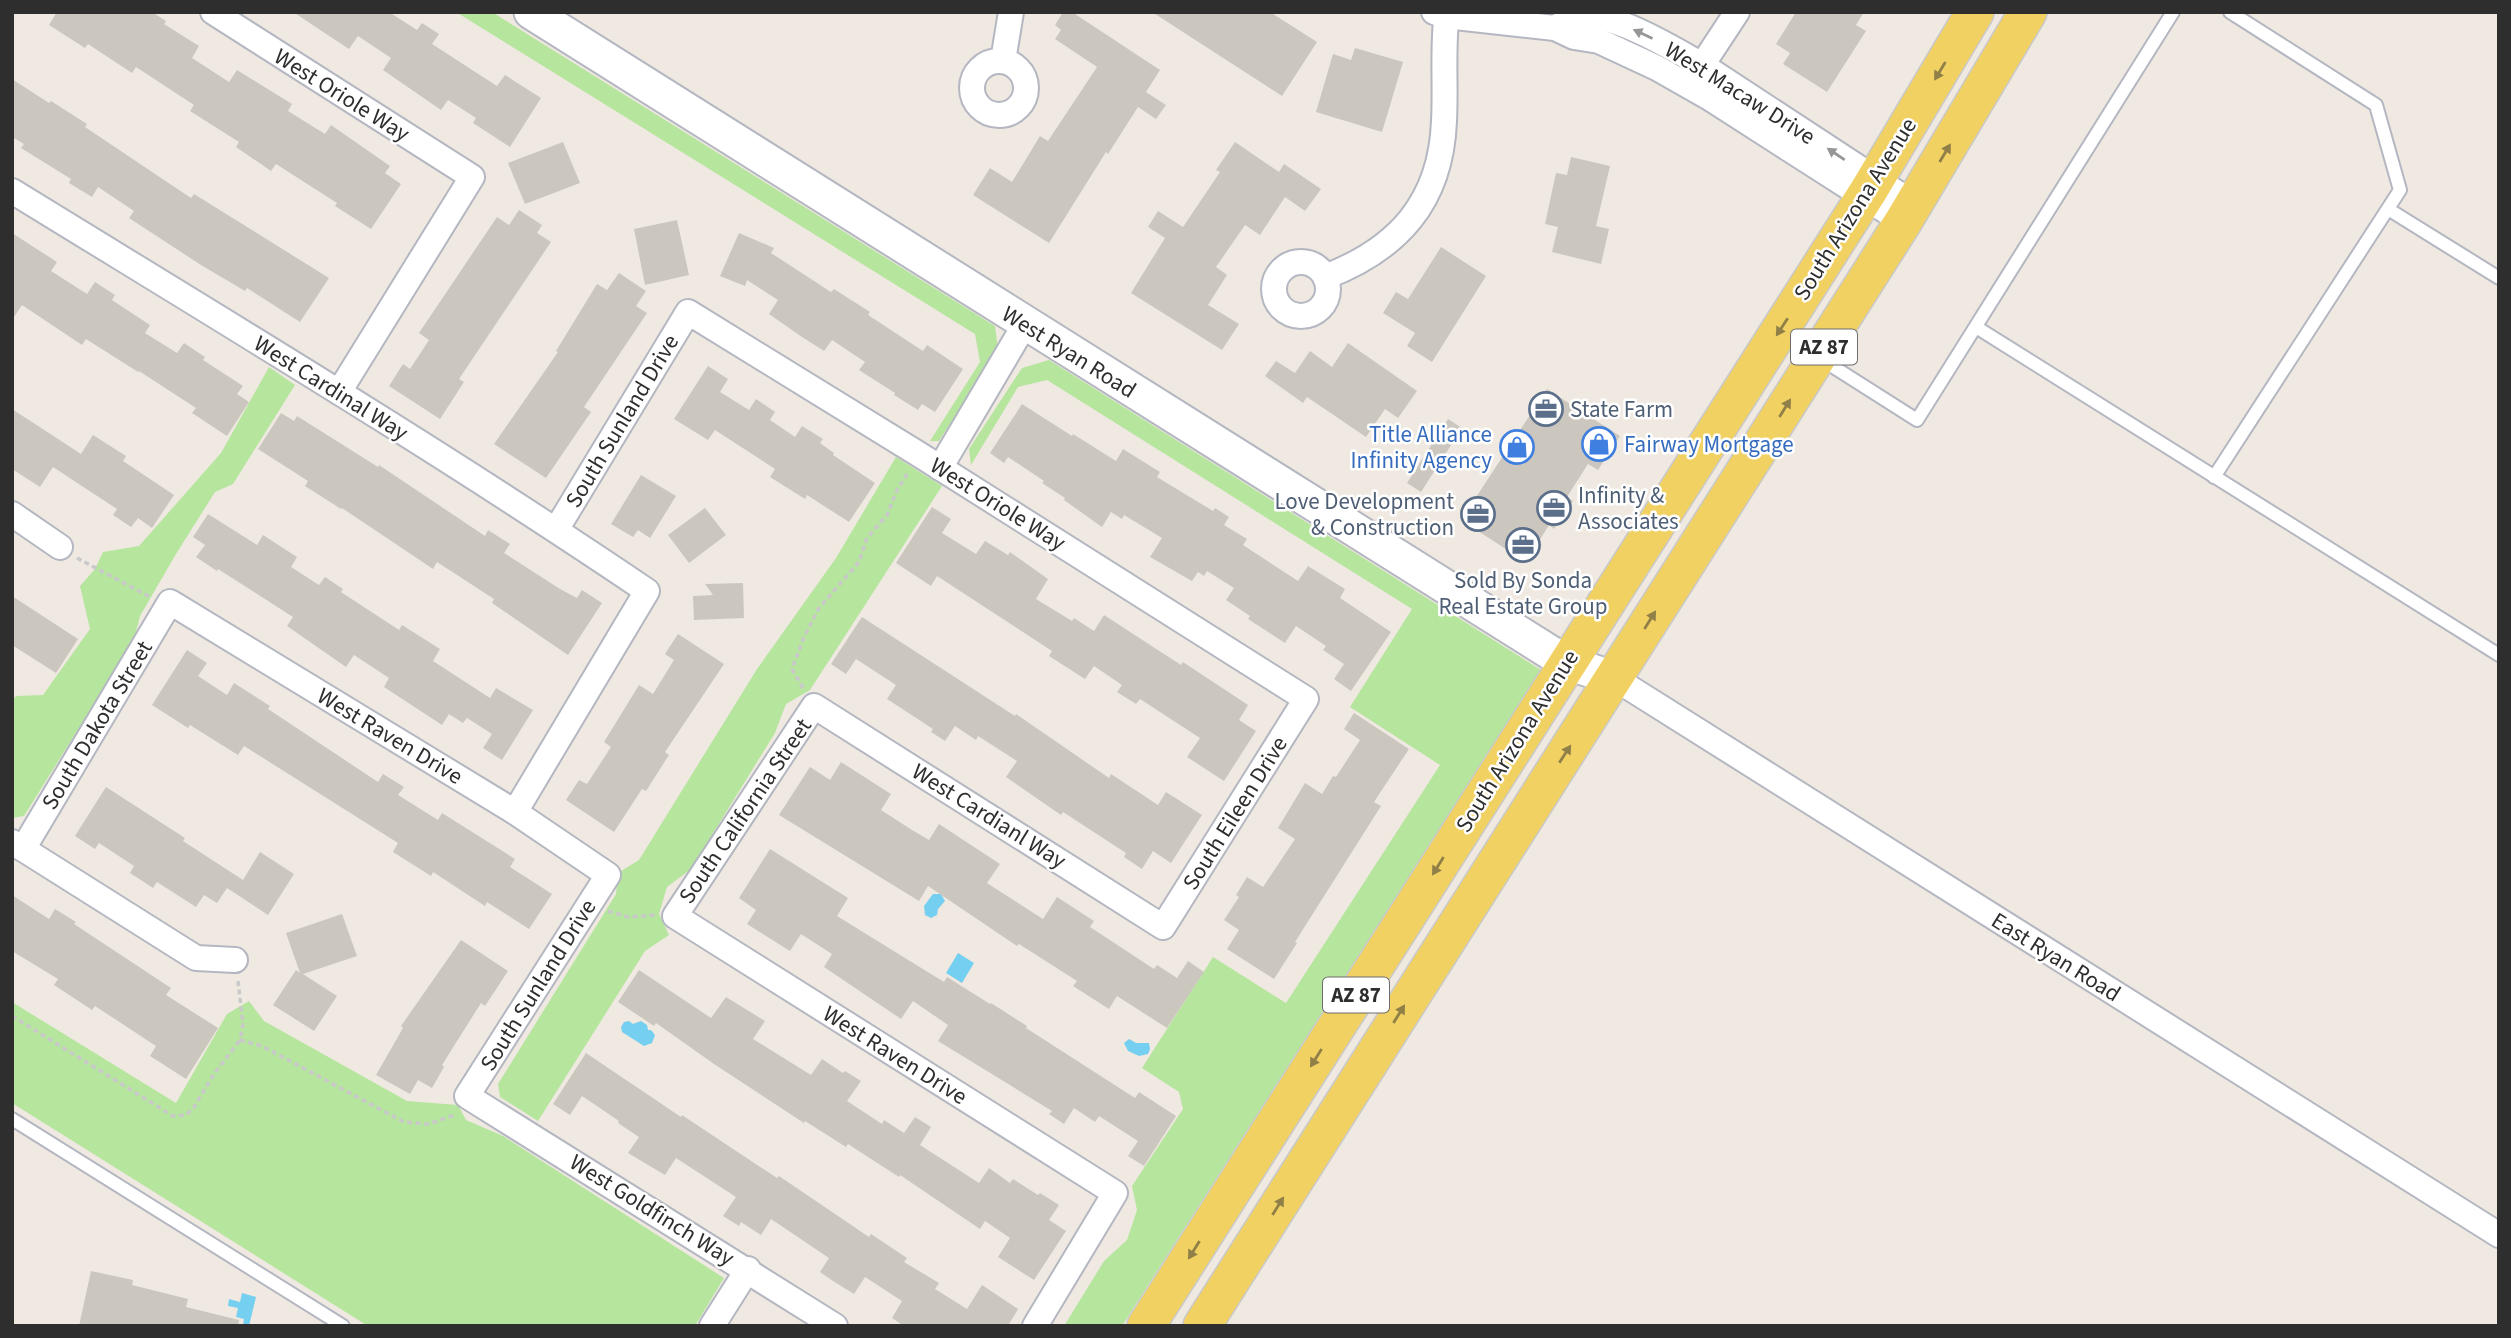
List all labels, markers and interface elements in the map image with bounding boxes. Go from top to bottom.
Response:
one-way arrow [1633,29,1653,40]
street label: West Macaw Drive [1658,33,1822,153]
street label: West Oriole Way [268,40,416,150]
one-way arrow [1933,61,1946,80]
street label: South Arizona Avenue [1785,111,1925,307]
one-way arrow [1938,143,1951,162]
one-way arrow [1827,147,1845,161]
street label: West Ryan Road [996,298,1142,406]
one-way arrow [1775,317,1788,337]
street label: West Cardinal Way [247,327,415,449]
street label: South Sunland Drive [557,328,687,514]
road number: AZ 87 [1791,330,1857,364]
office icon: State Farm [1527,390,1565,428]
place label: State Farm [1570,393,1673,426]
one-way arrow [1778,398,1791,417]
place label: Title Alliance Infinity Agency [1351,418,1492,477]
shop icon: Fairway Mortgage [1580,425,1618,463]
shop icon: Title Alliance Infinity Agency [1498,428,1536,466]
place label: Fairway Mortgage [1624,428,1794,461]
street label: West Oriole Way [924,449,1072,559]
place label: Infinity & Associates [1578,479,1679,538]
place label: Love Development & Construction [1274,485,1454,544]
office icon: Infinity & Associates [1535,489,1573,527]
office icon: Love Development & Construction [1459,495,1497,533]
office icon: Sold By Sonda Real Estate Group [1504,526,1542,564]
place label: Sold By Sonda Real Estate Group [1438,564,1608,623]
one-way arrow [1644,611,1657,630]
street label: South Dakota Street [33,634,161,816]
street label: South Arizona Avenue [1447,643,1587,839]
street label: West Raven Drive [311,679,469,793]
street label: South California Street [671,711,820,910]
street label: South Eileen Drive [1174,730,1296,896]
one-way arrow [1558,745,1572,763]
street label: West Cardianl Way [905,755,1073,877]
one-way arrow [1432,856,1445,875]
street label: South Sunland Drive [472,893,604,1077]
street label: East Ryan Road [1985,904,2127,1010]
road number: AZ 87 [1323,978,1389,1012]
street label: West Raven Drive [816,997,974,1113]
one-way arrow [1393,1004,1406,1024]
one-way arrow [1310,1048,1323,1067]
street label: West Goldfinch Way [563,1146,741,1274]
one-way arrow [1271,1196,1284,1216]
one-way arrow [1188,1240,1201,1259]

